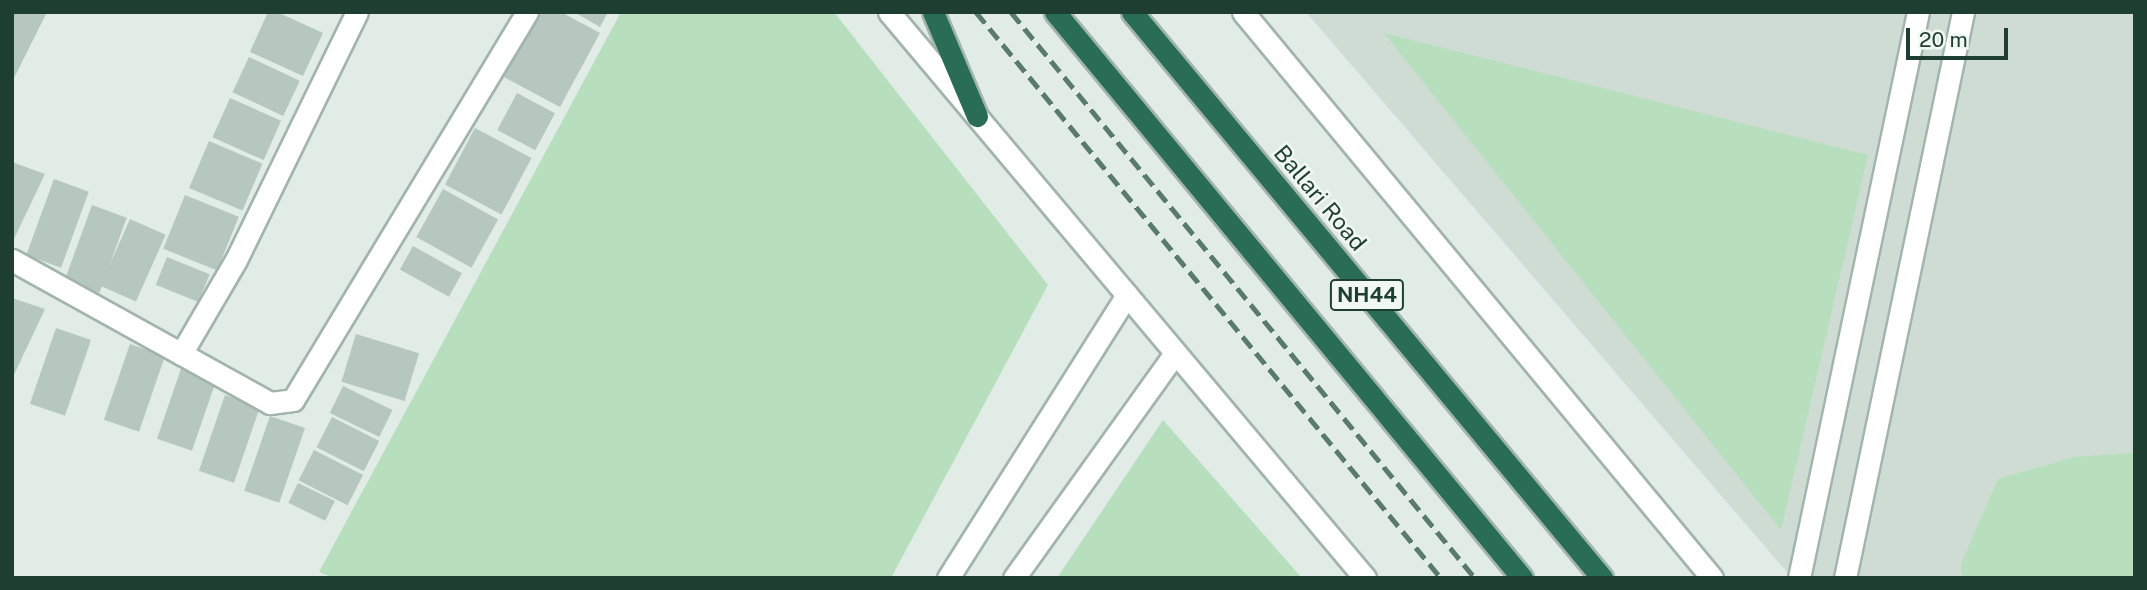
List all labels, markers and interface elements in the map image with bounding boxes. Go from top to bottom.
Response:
scale bar [1909,14,2010,58]
text: 20 m [1919,27,1968,52]
street label: Ballari Road [1268,140,1372,256]
road number: NH44 [1328,278,1406,312]

